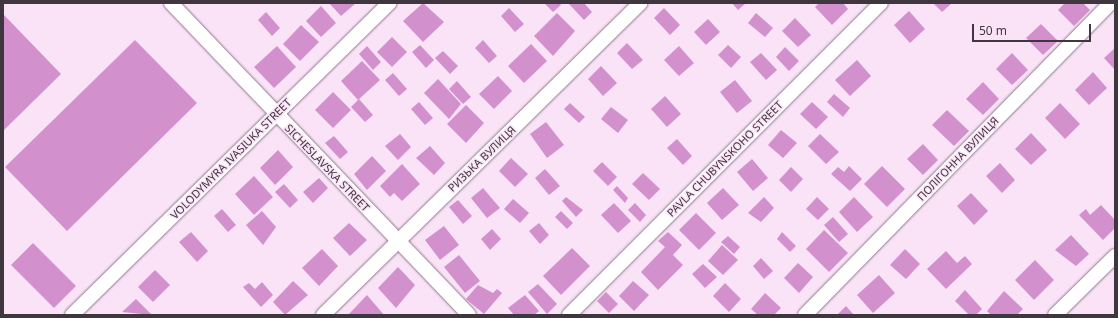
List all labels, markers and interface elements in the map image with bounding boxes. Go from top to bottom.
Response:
scale bar [974,16,1093,42]
text: 50 m [979,22,1007,39]
street label: VOLODYMYRA IVASIUKA STREET [168,96,294,222]
street label: PAVLA CHUBYNSKOHO STREET [664,98,786,220]
street label: ПОЛІГОННА ВУЛИЦЯ [915,114,1001,204]
street label: SICHESLAVSKA STREET [282,122,372,214]
street label: РИЗЬКА ВУЛИЦЯ [445,123,519,195]

